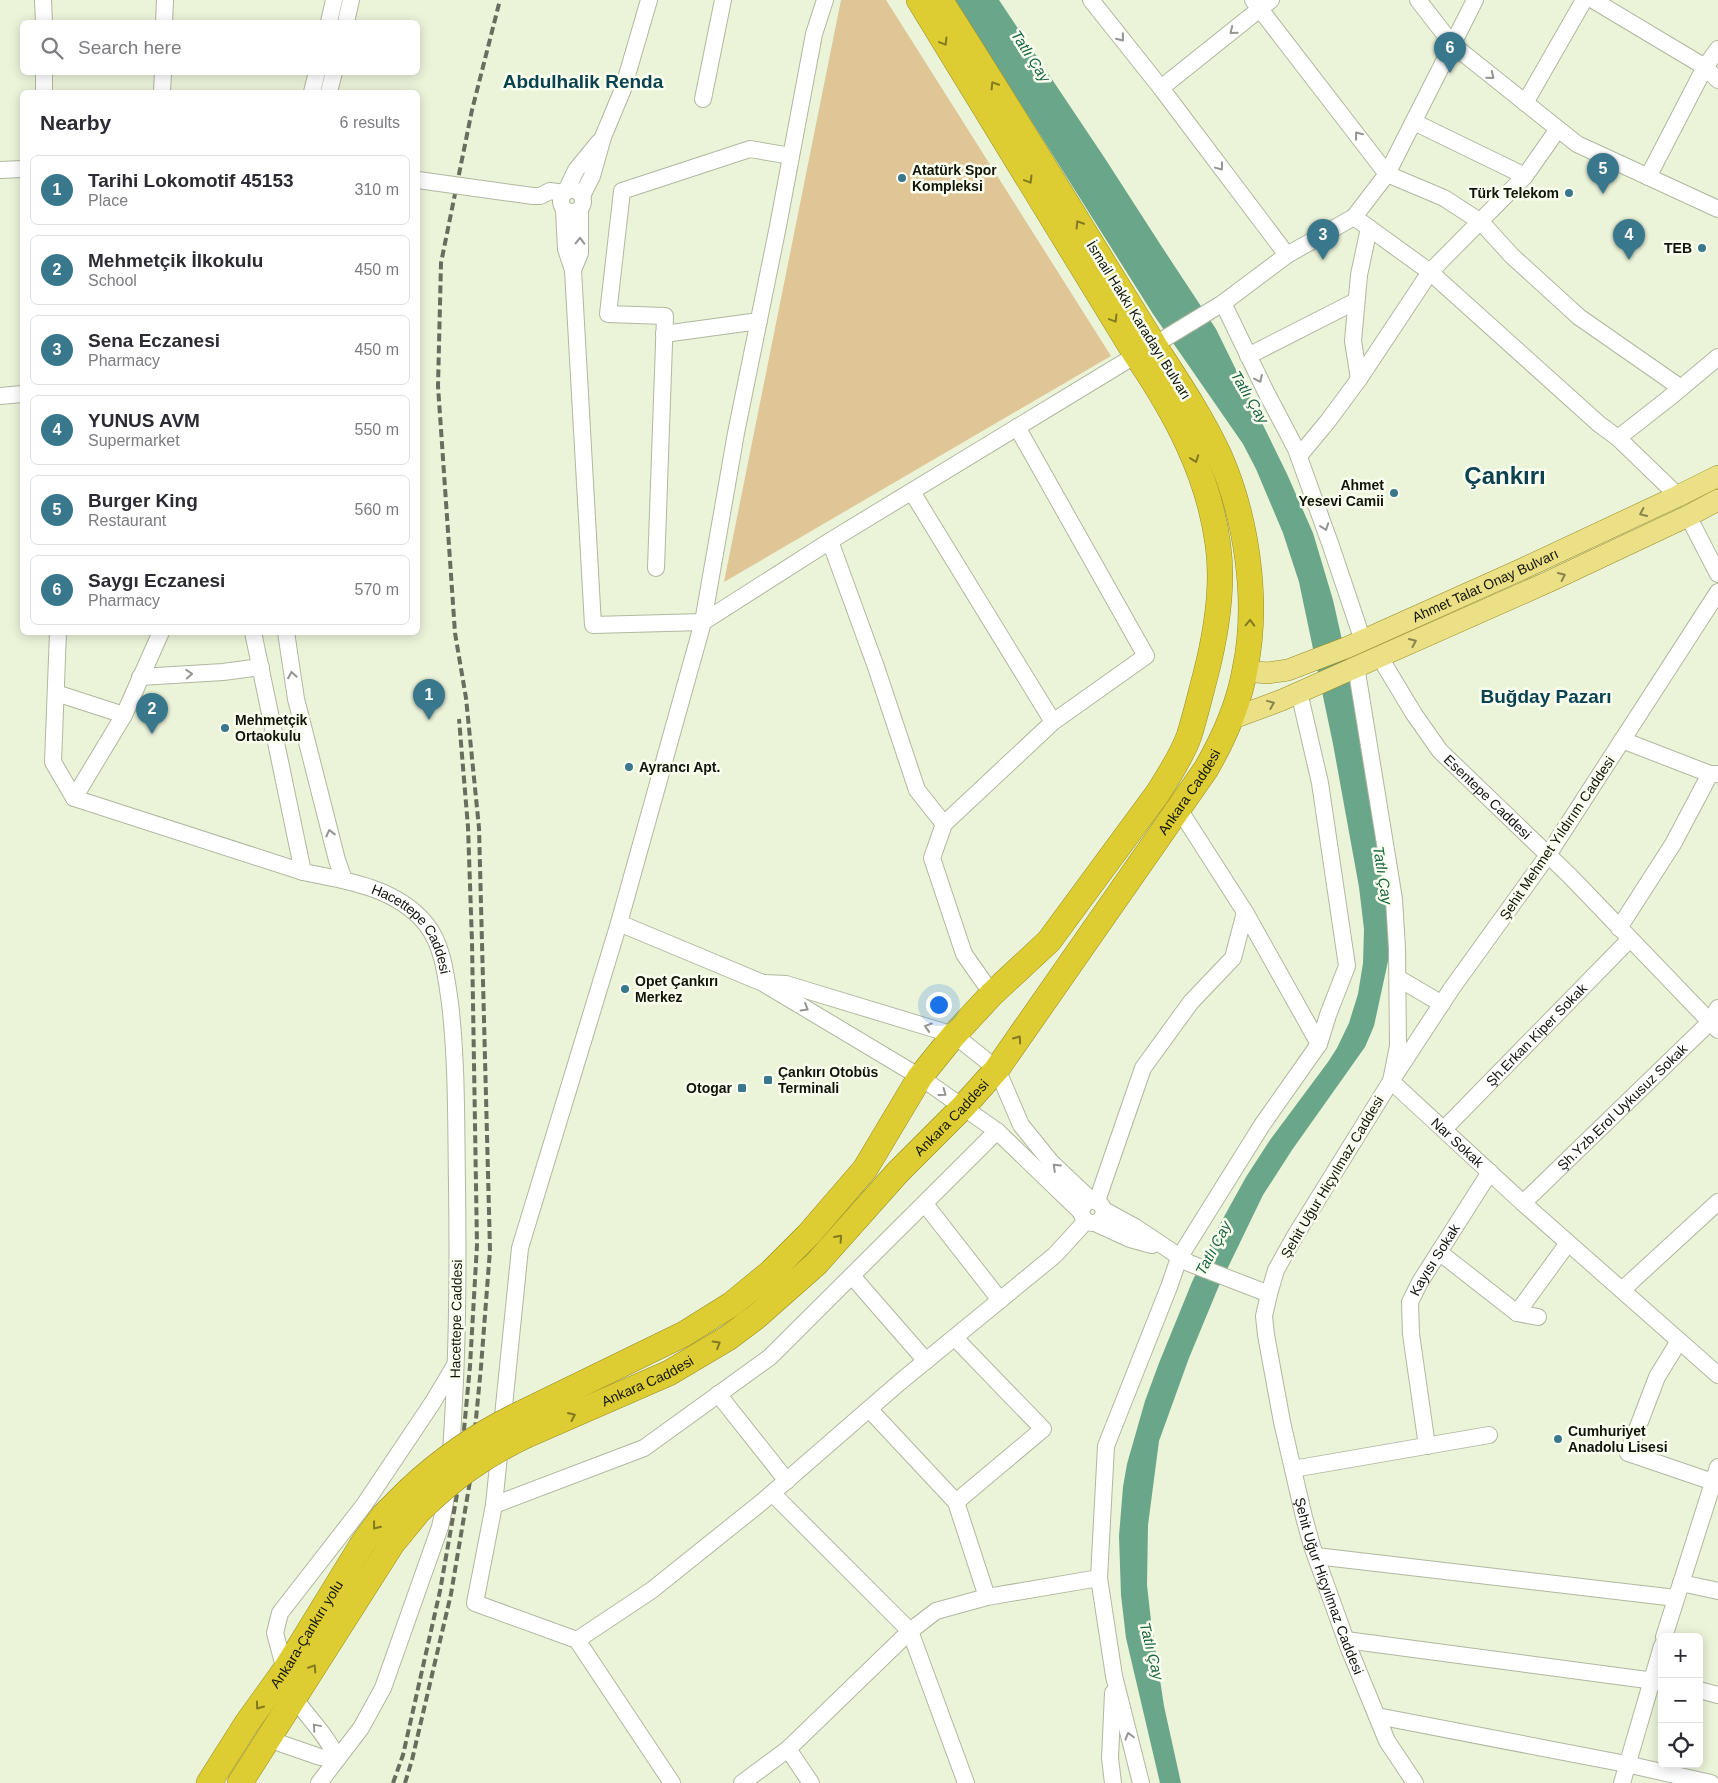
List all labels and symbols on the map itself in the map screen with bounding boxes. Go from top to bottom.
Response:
one-way arrow [1230,25,1239,34]
water label: Tatlı Çay [1008,27,1055,86]
one-way arrow [1115,32,1124,42]
pin: 6 [1434,32,1466,73]
one-way arrow [938,36,948,45]
one-way arrow [1485,70,1494,78]
district label: Abdulhalik Renda [503,71,664,92]
one-way arrow [991,82,1000,91]
one-way arrow [1355,132,1363,141]
pin: 5 [1587,153,1619,194]
one-way arrow [1215,161,1224,170]
place label: Atatürk Spor Kompleksi [912,162,997,194]
marker: Atatürk Spor Kompleksi [896,172,908,184]
one-way arrow [1023,175,1032,184]
place label: Türk Telekom [1469,185,1559,201]
marker: Türk Telekom [1563,187,1575,199]
pin: 3 [1307,219,1339,260]
pin: 4 [1613,219,1645,260]
one-way arrow [1076,220,1086,229]
one-way arrow [575,236,585,244]
street label: İsmail Hakkı Karadayı Bulvarı [1084,237,1195,402]
place label: TEB [1664,240,1692,256]
marker: TEB [1696,242,1708,254]
one-way arrow [1107,313,1117,322]
water label: Tatlı Çay [1228,367,1273,428]
one-way arrow [1253,374,1263,383]
one-way arrow [1189,455,1199,463]
district label: Çankırı [1464,462,1546,489]
place label: Ahmet Yesevi Camii [1298,477,1384,509]
marker: Ahmet Yesevi Camii [1388,487,1400,499]
one-way arrow [1639,506,1648,517]
one-way arrow [1319,523,1329,531]
street label: Ahmet Talat Onay Bulvarı [1410,545,1561,625]
one-way arrow [1556,572,1565,582]
one-way arrow [1245,619,1255,626]
one-way arrow [1408,638,1417,649]
one-way arrow [185,668,193,679]
one-way arrow [288,671,298,680]
pin: 1 [413,679,445,720]
district label: Buğday Pazarı [1481,686,1611,707]
pin: 2 [136,693,168,734]
one-way arrow [1266,700,1275,710]
place label: Mehmetçik Ortaokulu [235,712,308,744]
marker: Mehmetçik Ortaokulu [219,722,231,734]
street label: Ankara Caddesi [1155,746,1223,838]
street label: Esentepe Caddesi [1441,751,1534,842]
street label: Şehit Mehmet Yıldırım Caddesi [1496,753,1618,923]
place label: Ayrancı Apt. [639,759,720,775]
marker: Ayrancı Apt. [623,761,635,773]
one-way arrow [325,829,336,838]
water label: Tatlı Çay [1370,845,1396,907]
street label: Hacettepe Caddesi [369,881,453,975]
place label: Opet Çankırı Merkez [635,973,718,1005]
street label: Şh.Erkan Kiper Sokak [1483,979,1591,1089]
marker: Opet Çankırı Merkez [619,983,631,995]
your location [926,992,952,1018]
one-way arrow [799,1001,808,1011]
one-way arrow [924,1023,932,1033]
one-way arrow [1012,1035,1021,1045]
street label: Şh.Yzb.Erol Uykusuz Sokak [1554,1040,1691,1173]
place label: Çankırı Otobüs Terminali [778,1064,879,1096]
marker: Çankırı Otobüs Terminali [762,1074,774,1086]
street label: Ankara Caddesi [911,1076,992,1159]
place label: Otogar [686,1080,733,1096]
marker: Otogar [736,1082,748,1094]
one-way arrow [937,1087,947,1096]
street label: Şehit Uğur Hiçyılmaz Caddesi [1277,1093,1387,1261]
street label: Nar Sokak [1428,1114,1488,1171]
one-way arrow [1053,1164,1062,1173]
water label: Tatlı Çay [1192,1217,1235,1278]
street label: Kayısı Sokak [1406,1220,1463,1298]
one-way arrow [834,1235,843,1244]
street label: Hacettepe Caddesi [447,1259,465,1379]
one-way arrow [712,1341,721,1351]
street label: Ankara Caddesi [599,1352,696,1409]
one-way arrow [567,1411,576,1422]
place label: Cumhuriyet Anadolu Lisesi [1568,1423,1668,1455]
marker: Cumhuriyet Anadolu Lisesi [1552,1433,1564,1445]
street label: Şehit Uğur Hiçyılmaz Caddesi [1292,1496,1367,1677]
one-way arrow [373,1520,381,1529]
street label: Ankara-Çankırı yolu [267,1577,346,1691]
water label: Tatlı Çay [1137,1620,1168,1683]
one-way arrow [306,1664,316,1673]
one-way arrow [256,1700,265,1710]
one-way arrow [312,1723,321,1732]
one-way arrow [1124,1731,1135,1740]

